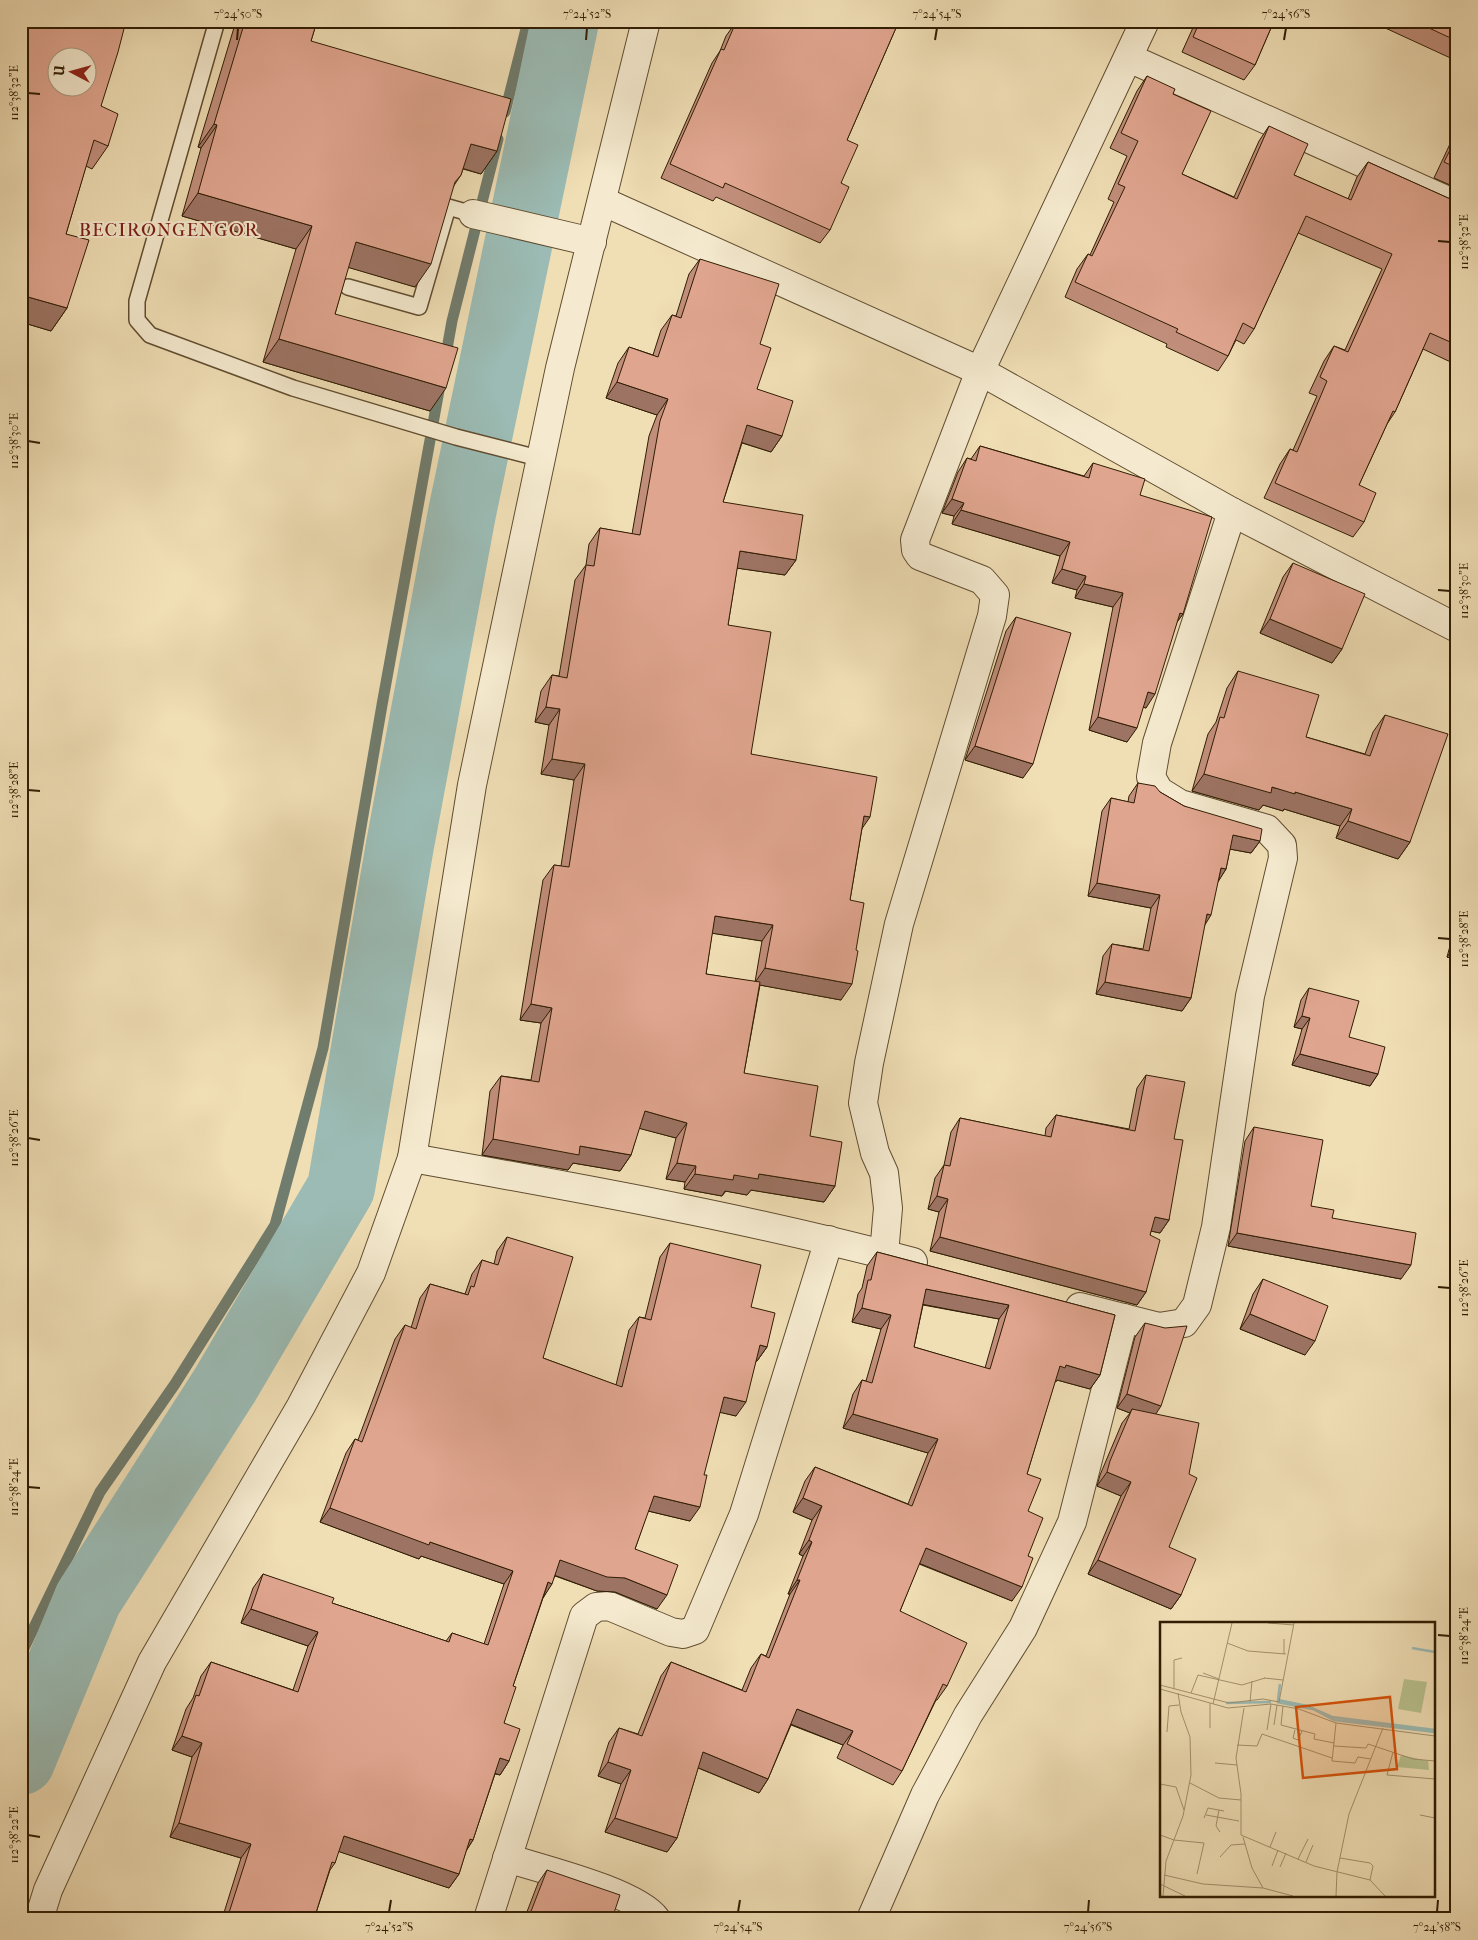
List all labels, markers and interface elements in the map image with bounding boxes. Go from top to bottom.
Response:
text: 7°24'50"S [214,7,262,21]
text: 7°24'52"S [563,7,611,21]
text: 7°24'54"S [912,7,962,21]
text: 7°24'56"S [1262,7,1310,21]
north arrow [48,48,98,98]
text: U [50,64,69,78]
text: 112°38'32"E [7,65,21,121]
text: 112°38'32"E [1457,214,1471,270]
district label: BECIRONGENGOR [79,219,260,241]
text: 112°38'30"E [7,413,21,469]
text: 112°38'30"E [1457,563,1471,619]
text: 112°38'28"E [7,762,21,818]
text: 112°38'28"E [1457,911,1471,967]
text: 112°38'26"E [7,1109,21,1167]
text: 112°38'26"E [1457,1259,1471,1317]
text: 112°38'24"E [7,1458,21,1516]
text: 112°38'24"E [1457,1607,1471,1665]
inset map [1160,1622,1436,1898]
text: 112°38'22"E [7,1807,21,1863]
text: 7°24'52"S [365,1920,413,1934]
text: 7°24'54"S [713,1920,763,1934]
text: 7°24'56"S [1064,1920,1112,1934]
text: 7°24'58"S [1413,1920,1461,1934]

